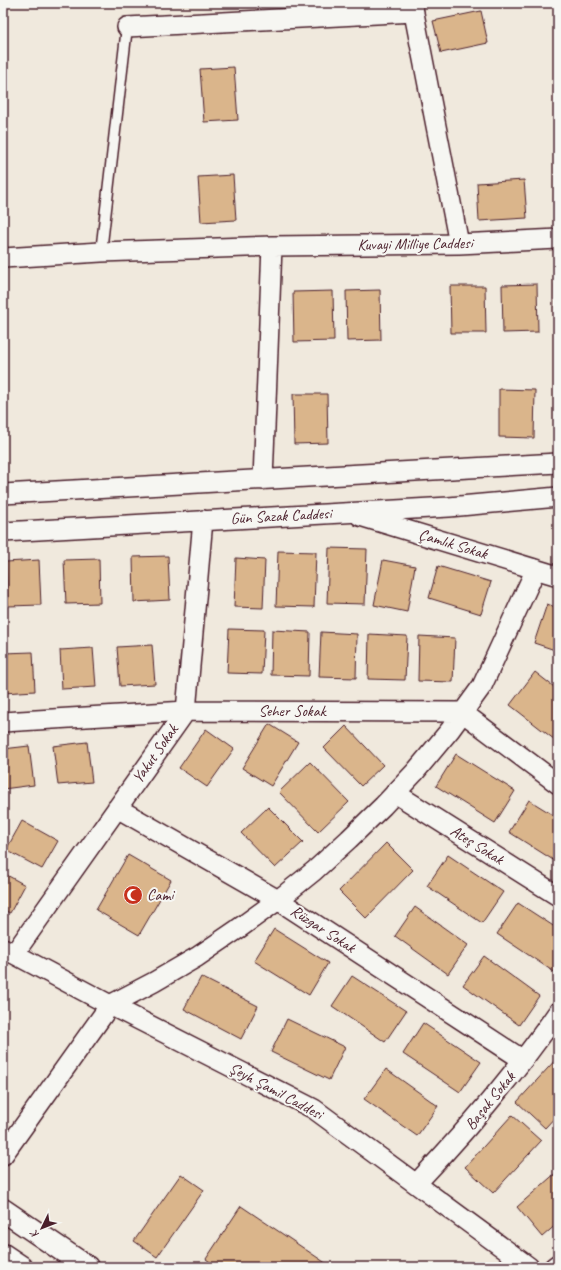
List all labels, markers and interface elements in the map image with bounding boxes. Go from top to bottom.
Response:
street label: Kuvayi Milliye Caddesi [357,233,475,255]
street label: Gün Sazak Caddesi [230,503,334,529]
street label: Çamlık Sokak [416,524,491,564]
street label: Seher Sokak [258,701,327,721]
street label: Yakut Sokak [128,720,183,787]
street label: Ateş Sokak [447,821,508,870]
mosque icon: Cami [122,884,144,906]
place label: Cami [147,885,176,905]
street label: Rüzgar Sokak [287,901,360,958]
street label: Şeyh Şamil Caddesi [226,1058,328,1125]
street label: Başak Sokak [460,1067,520,1134]
north arrow [22,1208,62,1248]
text: K [26,1226,42,1242]

